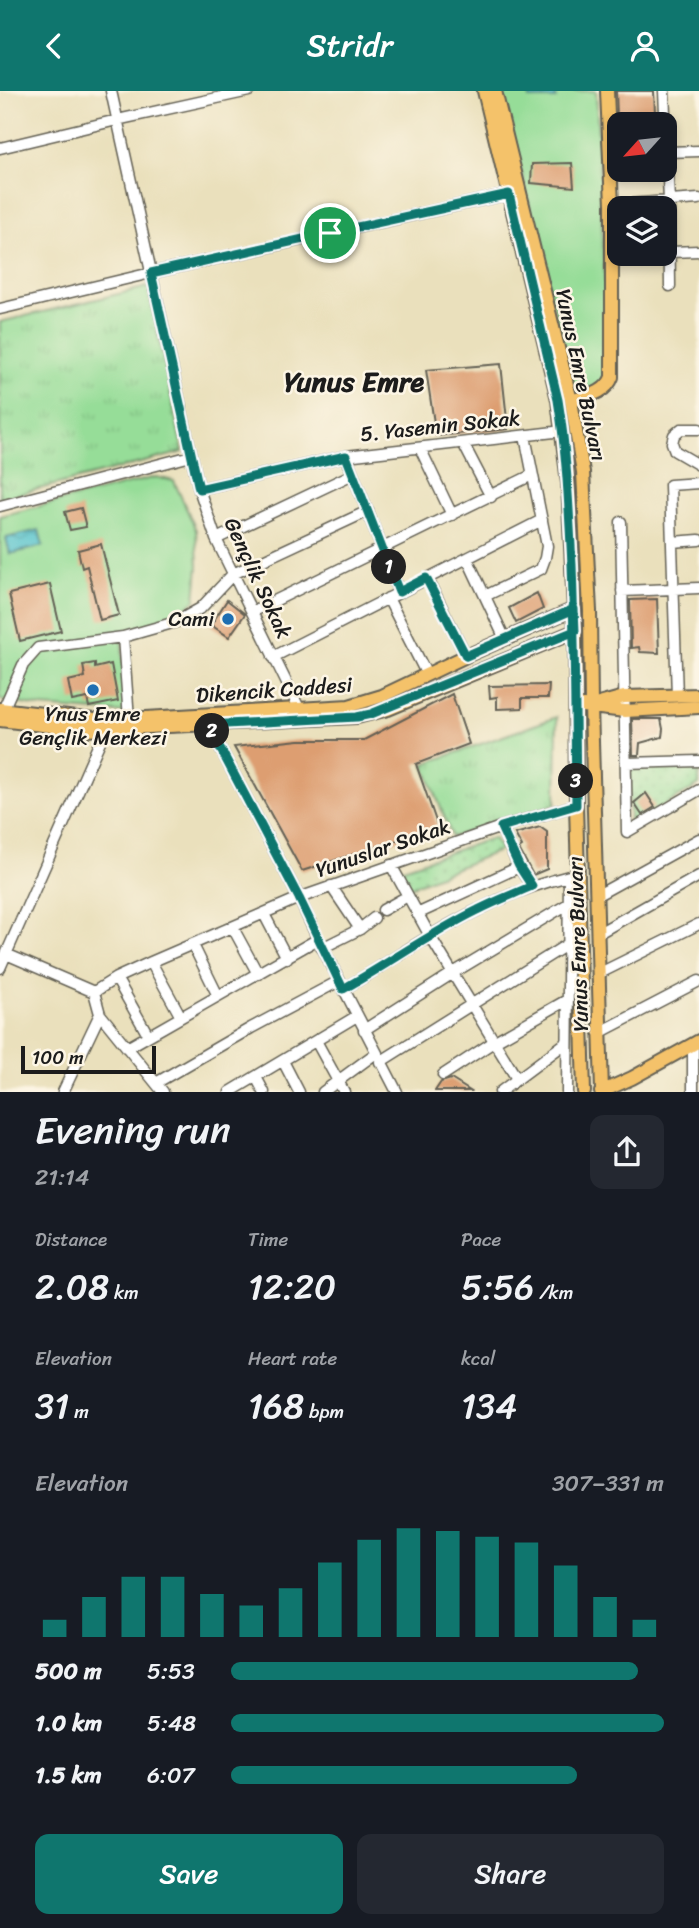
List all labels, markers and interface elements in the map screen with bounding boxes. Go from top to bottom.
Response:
text: Stridr [306,17,393,74]
icon: back [35,27,73,65]
icon: person [626,27,664,65]
north arrow [607,112,677,182]
map controls [607,112,677,266]
button: layers [607,196,677,266]
pin [300,203,360,263]
icon: arrive [311,214,349,252]
street label: Yunus Emre Bulvarı [544,285,618,465]
district label: Yunus Emre [284,357,424,406]
street label: 5. Yasemin Sokak [358,399,522,453]
street label: Gençlik Sokak [213,511,303,645]
pin: 1 [372,549,406,585]
text: 1 [384,550,393,583]
place label: Cami [168,600,215,638]
marker: Cami [220,611,236,627]
street label: Dikencik Caddesi [195,666,355,714]
marker: Ynus Emre Gençlik Merkezi [85,682,101,698]
place label: Ynus Emre Gençlik Merkezi [19,695,168,757]
pin: 2 [194,713,230,749]
text: 2 [206,714,217,747]
pin: 3 [558,763,594,799]
text: 3 [570,764,581,797]
street label: Yunuslar Sokak [311,807,455,889]
street label: Yunus Emre Bulvarı [556,855,600,1032]
text: 100 m [32,1041,84,1074]
scale bar [21,1043,156,1074]
text: Evening run [35,1097,231,1164]
button: share [590,1115,664,1189]
text: 21:14 [35,1157,89,1198]
text: Distance [35,1223,107,1256]
text: Time [248,1223,288,1256]
text: Pace [461,1223,501,1256]
text: 2.08 [35,1256,109,1318]
text: 12:20 [248,1256,336,1318]
text: 5:56 [461,1256,534,1318]
text: km [109,1276,139,1309]
text: /km [534,1276,573,1309]
text: Elevation [35,1342,112,1375]
text: Heart rate [248,1342,337,1375]
text: kcal [461,1342,496,1375]
text: 31 [35,1375,69,1437]
text: 168 [248,1375,304,1437]
text: 134 [461,1375,517,1437]
text: m [69,1395,89,1428]
text: bpm [304,1395,344,1428]
text: Elevation [35,1463,128,1504]
text: 307–331 m [552,1463,664,1504]
text: 500 m [35,1651,102,1692]
text: 5:53 [147,1651,195,1692]
text: 1.0 km [35,1703,102,1744]
text: 5:48 [147,1703,196,1744]
text: 1.5 km [35,1755,102,1796]
text: 6:07 [147,1755,195,1796]
button: Save [35,1834,343,1914]
button: Share [357,1834,664,1914]

